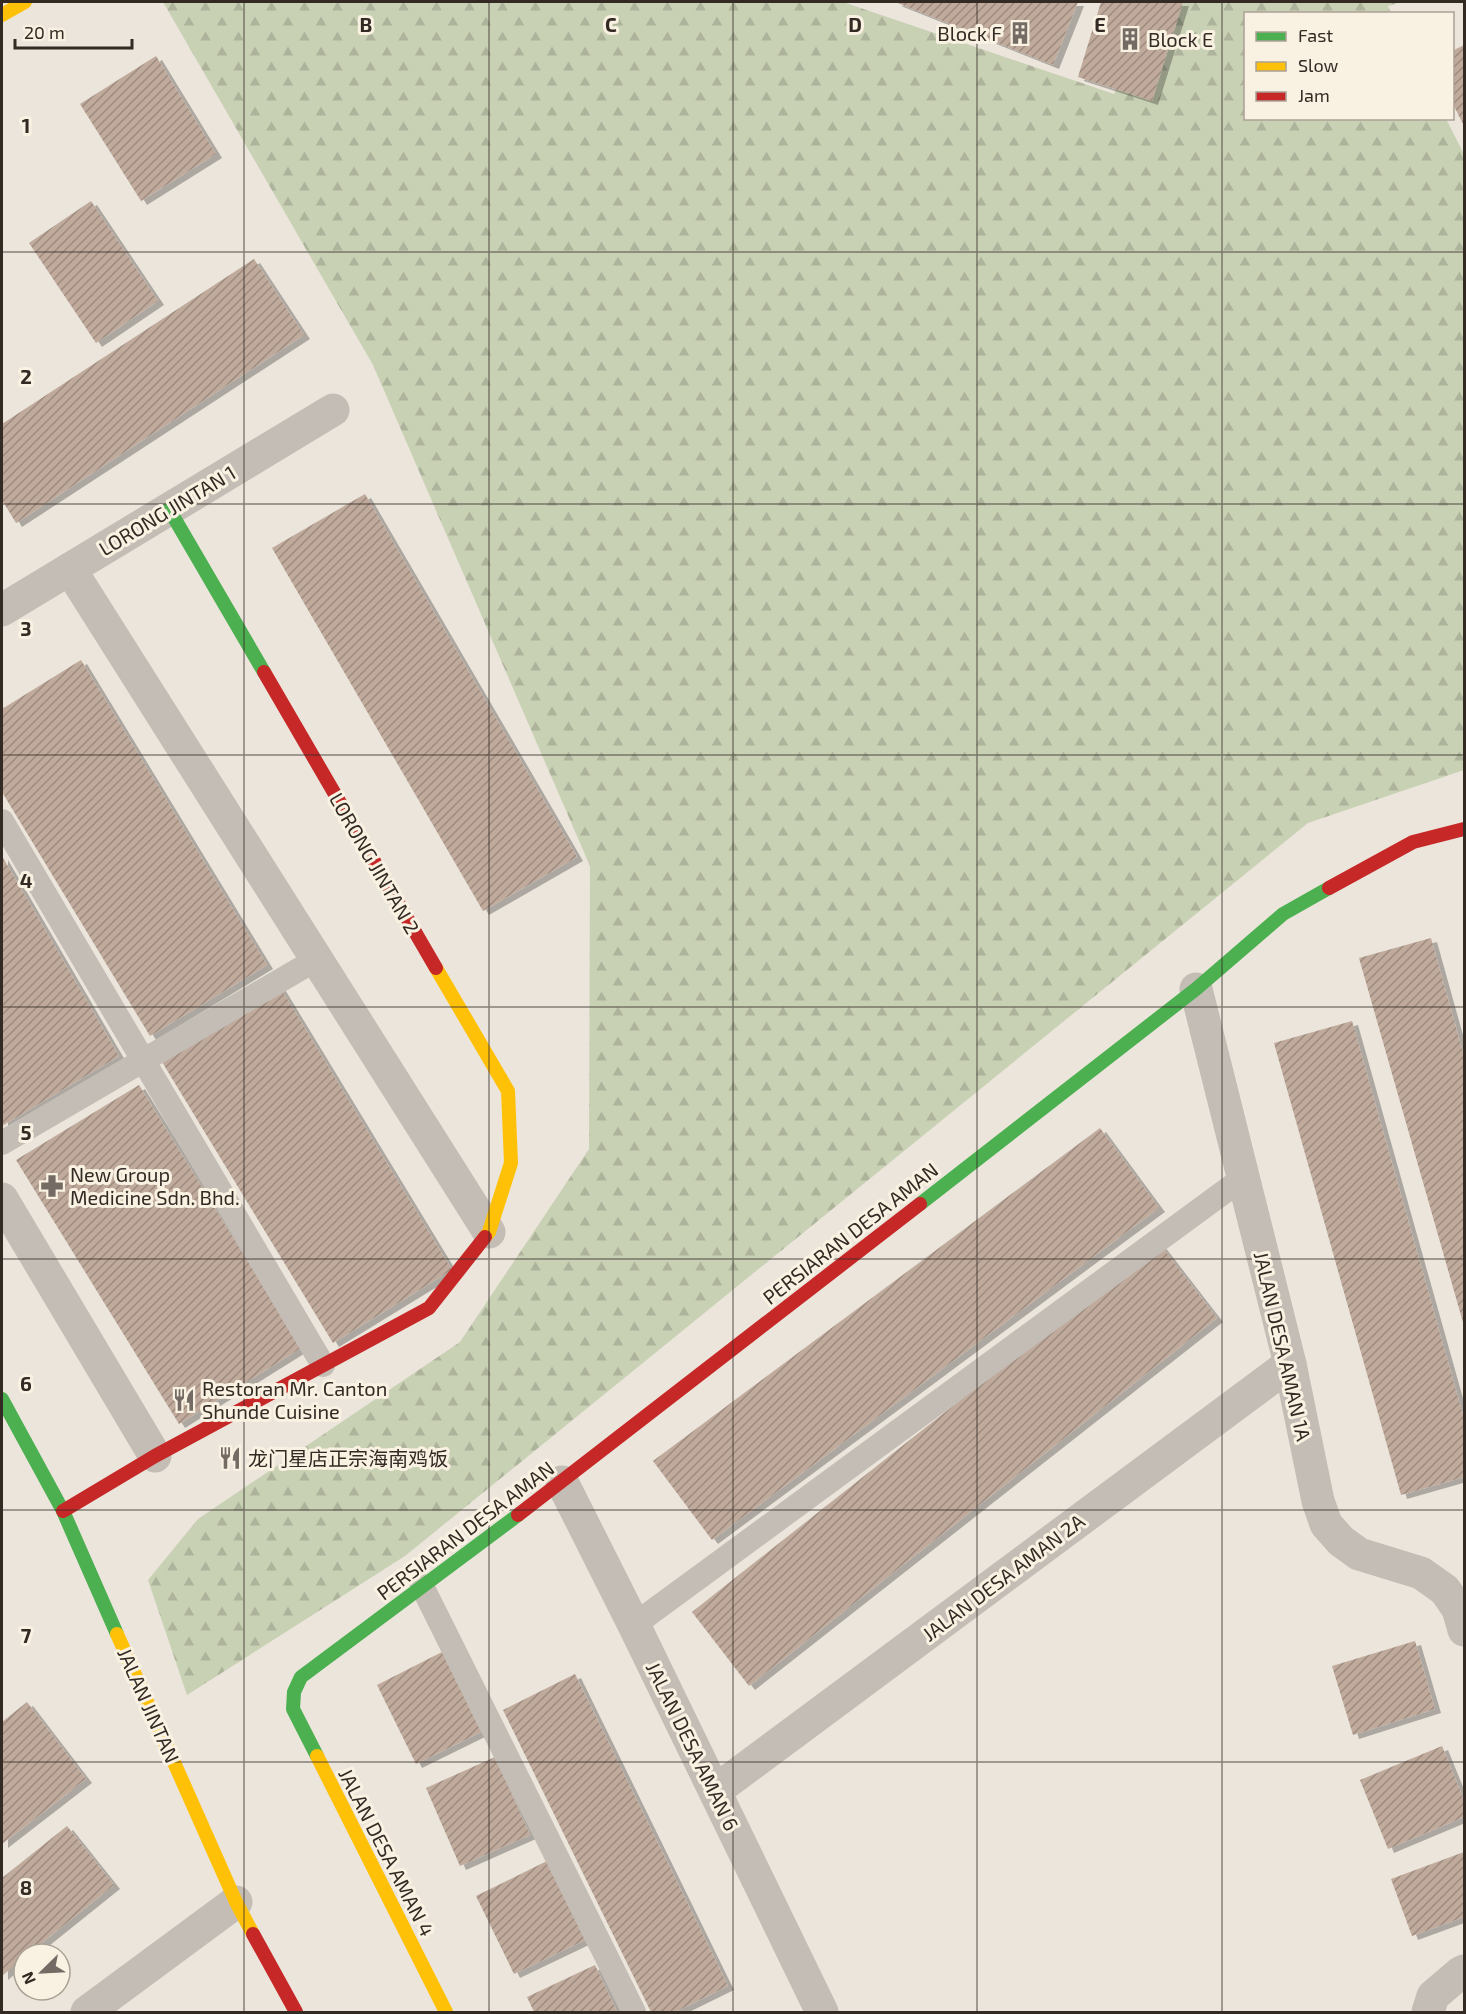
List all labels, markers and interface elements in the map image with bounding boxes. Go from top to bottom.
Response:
scale bar [15,12,132,50]
text: B [360,12,372,36]
text: C [605,12,617,36]
text: D [848,12,862,36]
text: E [1094,12,1106,36]
legend [1244,12,1454,120]
building icon: Block F [1007,20,1033,46]
text: 20 m [24,21,65,43]
place label: Block F [937,21,1002,45]
text: Fast [1298,24,1333,46]
building icon: Block E [1117,26,1143,52]
place label: Block E [1148,27,1213,51]
text: Slow [1298,54,1339,76]
text: Jam [1298,84,1330,106]
text: 1 [22,113,30,137]
text: 2 [20,364,32,388]
street label: LORONG JINTAN 1 [94,460,240,560]
text: 3 [20,616,32,640]
street label: LORONG JINTAN 2 [325,788,425,938]
text: 4 [20,868,33,892]
text: 5 [20,1120,32,1144]
street label: PERSIARAN DESA AMAN [758,1157,942,1309]
place label: New Group Medicine Sdn. Bhd. [70,1162,240,1209]
pharmacy icon: New Group Medicine Sdn. Bhd. [39,1173,65,1199]
street label: JALAN DESA AMAN 1A [1250,1249,1317,1444]
text: 6 [20,1371,32,1395]
place label: Restoran Mr. Canton Shunde Cuisine [202,1376,387,1423]
restaurant icon: Restoran Mr. Canton Shunde Cuisine [171,1387,197,1413]
restaurant icon: 龙门星店正宗海南鸡饭 [217,1445,243,1471]
place label: 龙门星店正宗海南鸡饭 [248,1446,448,1470]
street label: PERSIARAN DESA AMAN [372,1455,558,1605]
street label: JALAN DESA AMAN 2A [917,1508,1089,1646]
text: 7 [21,1623,32,1647]
street label: JALAN JINTAN [113,1644,185,1766]
street label: JALAN DESA AMAN 6 [642,1658,744,1834]
street label: JALAN DESA AMAN 4 [334,1764,440,1940]
text: 8 [20,1875,32,1899]
north arrow [12,1942,72,2002]
text: N [17,1969,39,1987]

